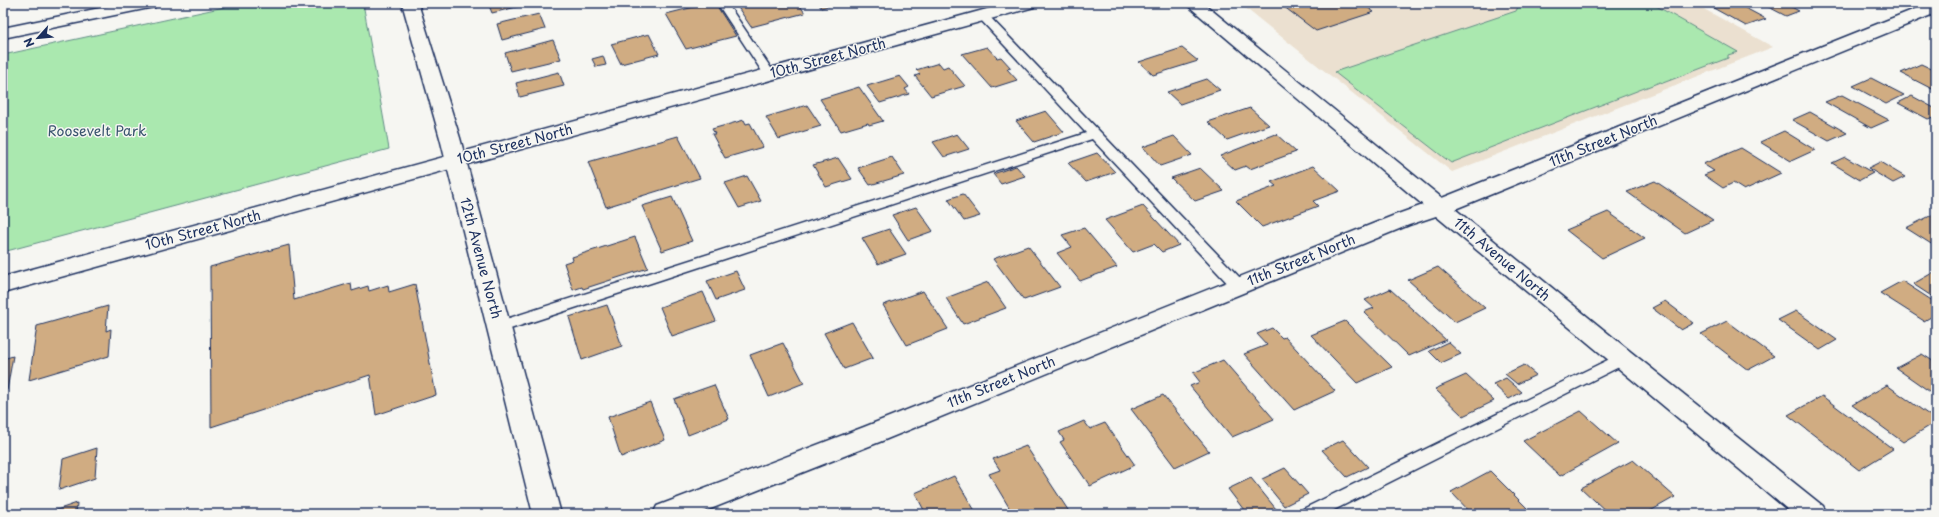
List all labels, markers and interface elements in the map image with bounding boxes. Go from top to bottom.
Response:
north arrow [18,18,58,58]
street label: 10th Street North [768,32,888,83]
text: N [19,35,38,51]
street label: 11th Street North [1545,109,1660,172]
street label: 10th Street North [455,118,575,169]
park label: Roosevelt Park [47,120,147,141]
street label: 12th Avenue North [455,195,508,321]
street label: 10th Street North [143,204,263,255]
street label: 11th Avenue North [1449,212,1555,306]
street label: 11th Street North [1243,228,1358,291]
street label: 11th Street North [943,350,1058,413]

